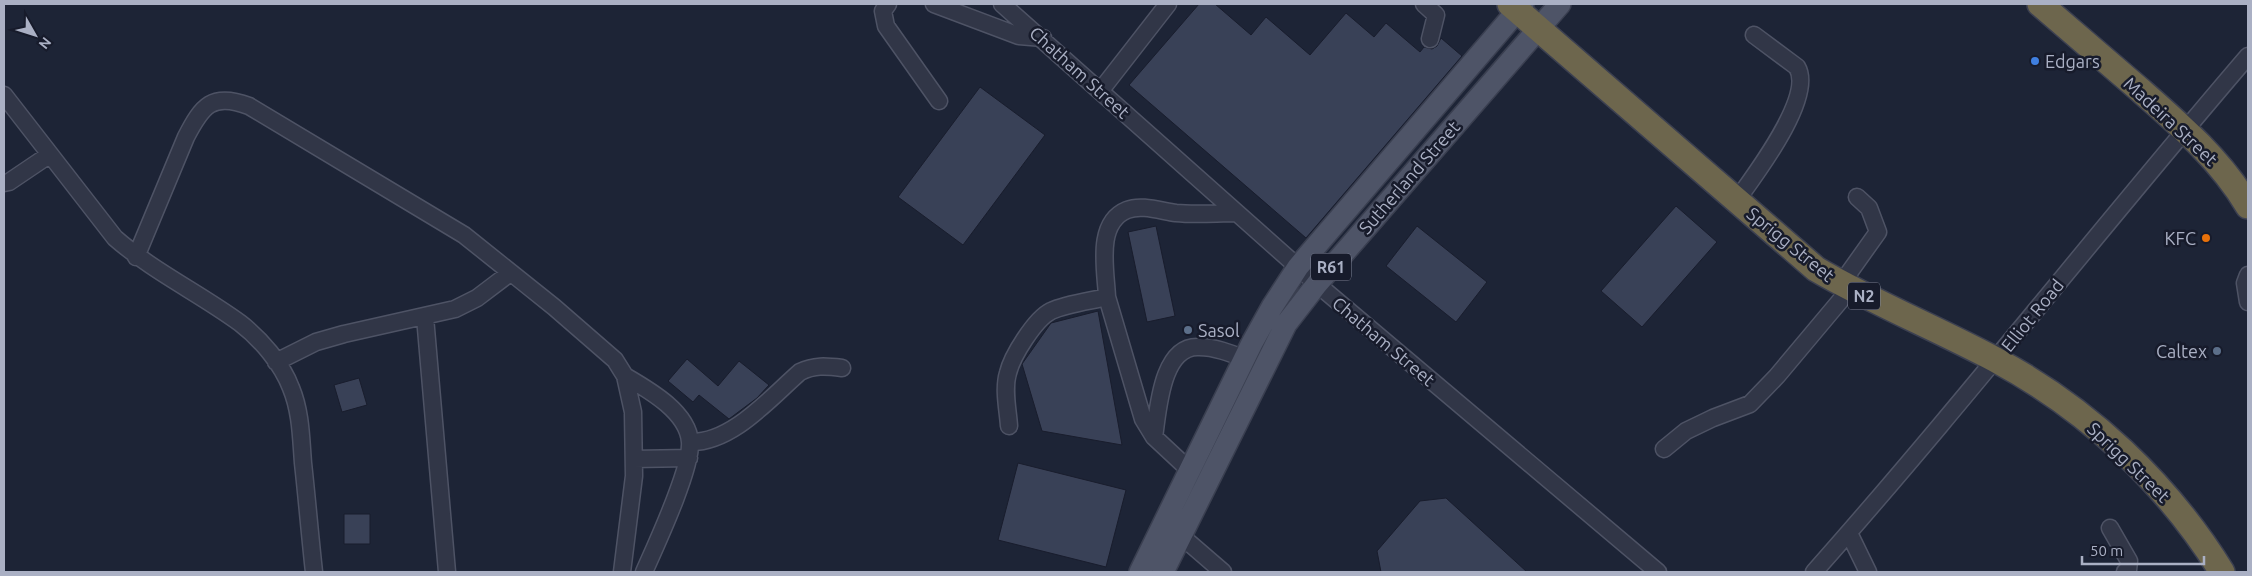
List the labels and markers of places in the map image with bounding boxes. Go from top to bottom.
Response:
place label: Edgars [2045,51,2100,71]
marker: Edgars [2029,55,2041,67]
place label: KFC [2165,228,2196,248]
marker: KFC [2200,232,2212,244]
place label: Sasol [1198,320,1240,340]
marker: Sasol [1182,324,1194,336]
place label: Caltex [2156,341,2207,361]
marker: Caltex [2211,345,2223,357]

